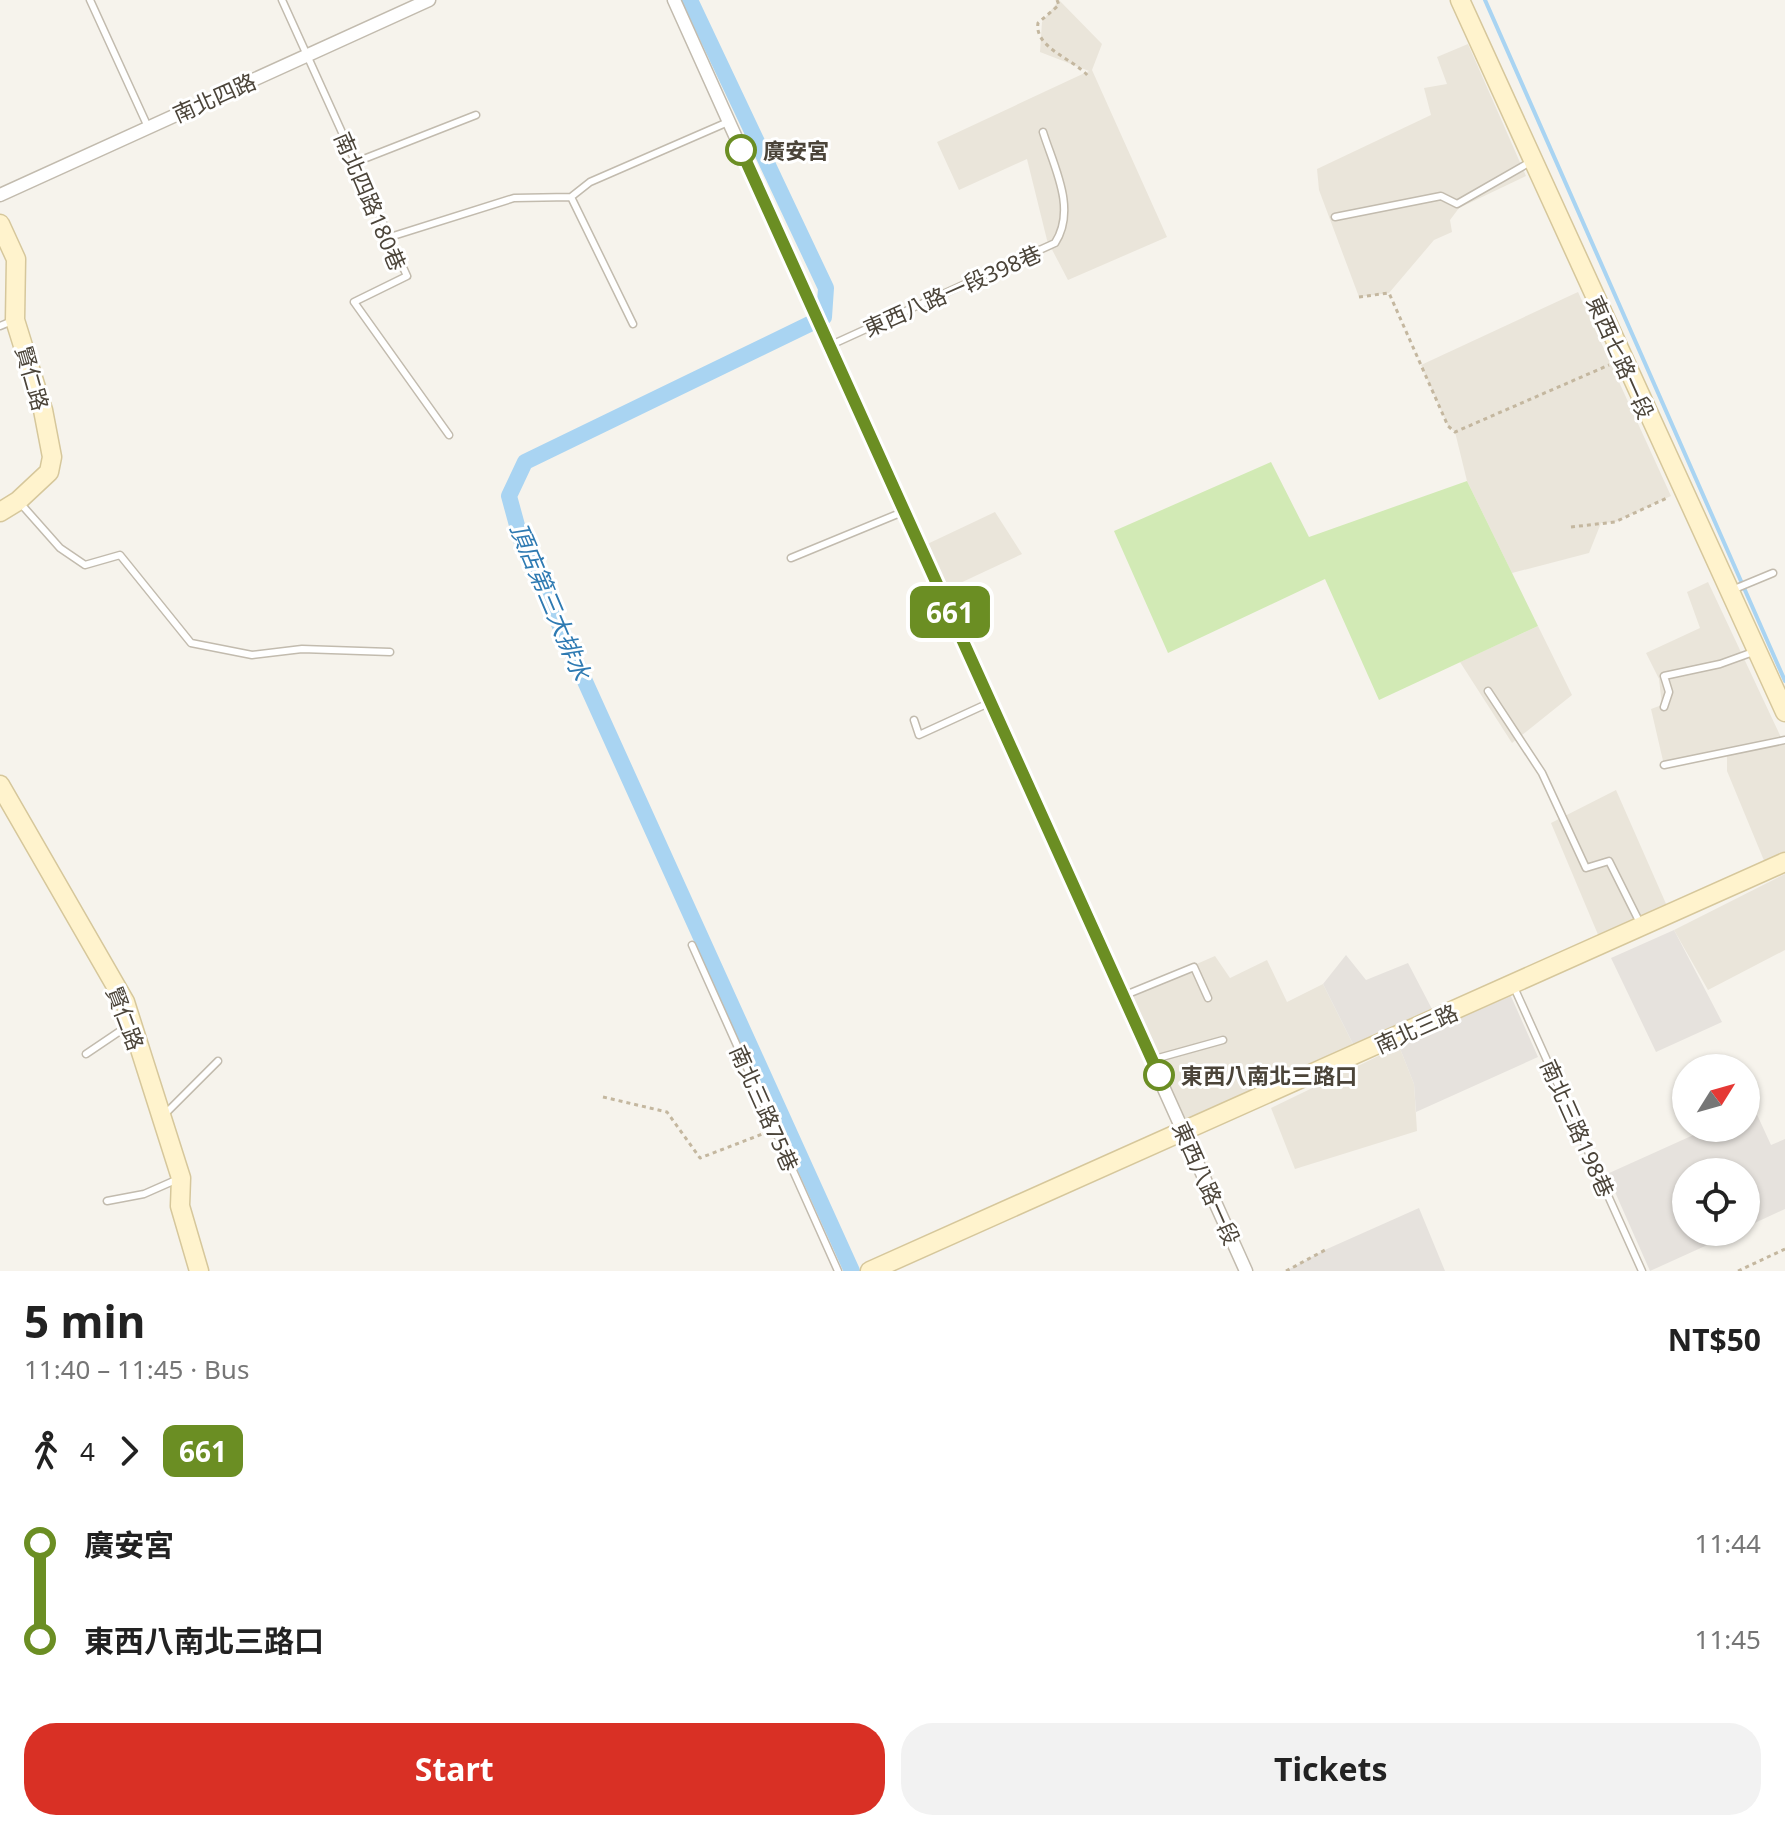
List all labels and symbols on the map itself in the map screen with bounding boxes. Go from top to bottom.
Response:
street label: 南北四路 [168,65,260,129]
street label: 南北四路180巷 [328,127,414,275]
marker: 廣安宮 [726,135,756,165]
place label: 廣安宮 [763,135,829,165]
street label: 東西八路一段398巷 [858,237,1046,343]
street label: 東西七路一段 [1580,291,1662,423]
street label: 賢仁路 [9,342,57,414]
water label: 頂店第三大排水 [503,517,599,686]
line badge: 661 [904,586,996,638]
street label: 賢仁路 [100,982,152,1054]
street label: 南北三路 [1370,996,1462,1060]
street label: 南北三路75巷 [724,1040,806,1176]
street label: 南北三路198巷 [1534,1054,1622,1202]
north arrow [1672,1054,1760,1142]
marker: 東西八南北三路口 [1144,1060,1174,1090]
place label: 東西八南北三路口 [1181,1060,1357,1090]
street label: 東西八路一段 [1166,1117,1248,1249]

